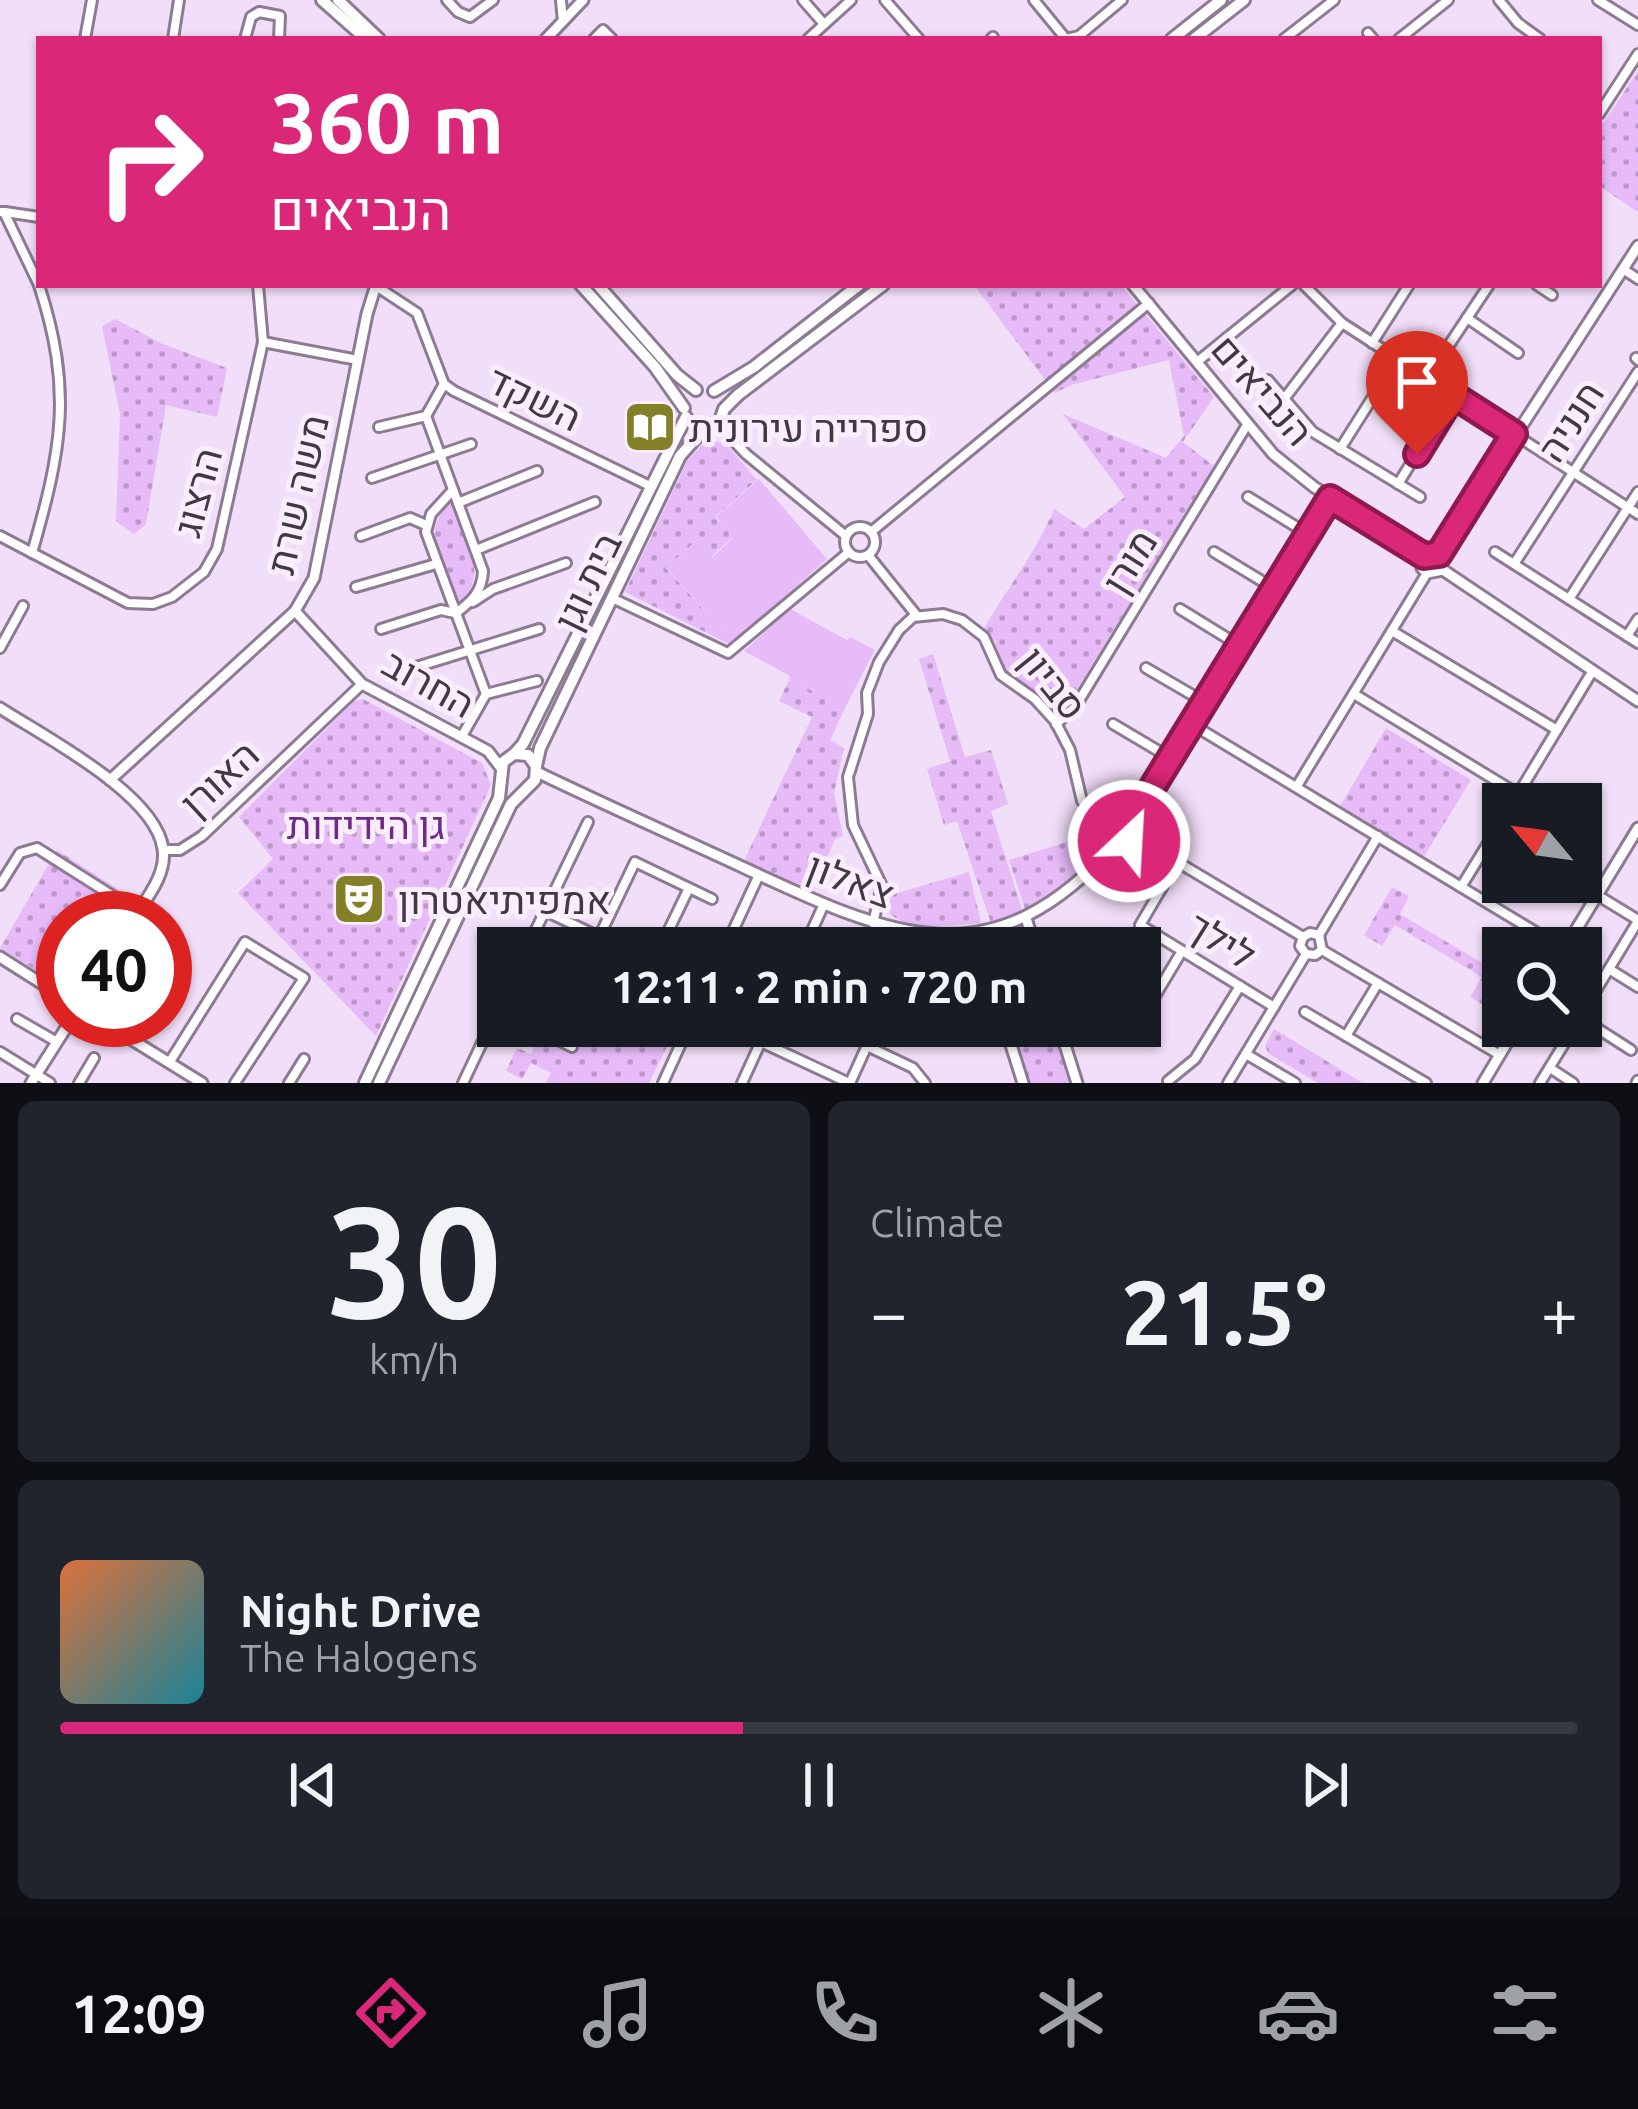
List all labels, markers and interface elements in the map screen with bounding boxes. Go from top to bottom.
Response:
text: 360 m [270,75,504,169]
icon: right [72,84,228,240]
text: הנביאים [270,180,451,240]
street label: הנביאים [1204,326,1322,454]
pin [1366,331,1468,454]
icon: arrive [1384,349,1450,415]
street label: השקד [481,357,589,440]
street label: חנניה [1528,373,1612,469]
library icon: ספרייה עירונית [622,399,678,455]
place label: ספרייה עירונית [689,406,928,449]
street label: משה שרת [258,410,336,578]
street label: הרצוג [165,443,229,541]
street label: מורן [1093,521,1166,601]
street label: בית וגן [545,525,630,637]
street label: סביון [1011,638,1096,728]
street label: החרוב [376,640,482,726]
street label: האורן [171,732,267,825]
position arrow [1066,778,1192,904]
north arrow [1482,783,1602,903]
map controls [1482,783,1602,1047]
park label: גן הידידות [287,803,445,847]
street label: צאלון [801,844,900,917]
theatre icon: אמפיתיאטרון [331,871,387,927]
place label: אמפיתיאטרון [398,878,611,922]
speed limit sign: 40 [36,891,192,1047]
street label: לילך [1180,903,1264,978]
button: search [1482,927,1602,1047]
text: 12:11 · 2 min · 720 m [611,961,1027,1012]
text: 30 [326,1173,502,1347]
text: Climate [870,1201,1004,1244]
text: 21.5° [1121,1261,1327,1362]
text: − [870,1275,907,1349]
text: + [1541,1275,1578,1349]
text: km/h [369,1338,459,1381]
text: Night Drive [240,1585,482,1636]
text: The Halogens [240,1636,478,1679]
icon: previous [280,1752,346,1818]
icon: pause [786,1752,852,1818]
icon: next [1292,1752,1358,1818]
icon: directions [349,1971,433,2055]
icon: music [576,1971,660,2055]
icon: phone [803,1971,887,2055]
icon: climate [1029,1971,1113,2055]
icon: car [1256,1971,1340,2055]
icon: filters [1483,1971,1567,2055]
text: 12:09 [71,1983,206,2043]

